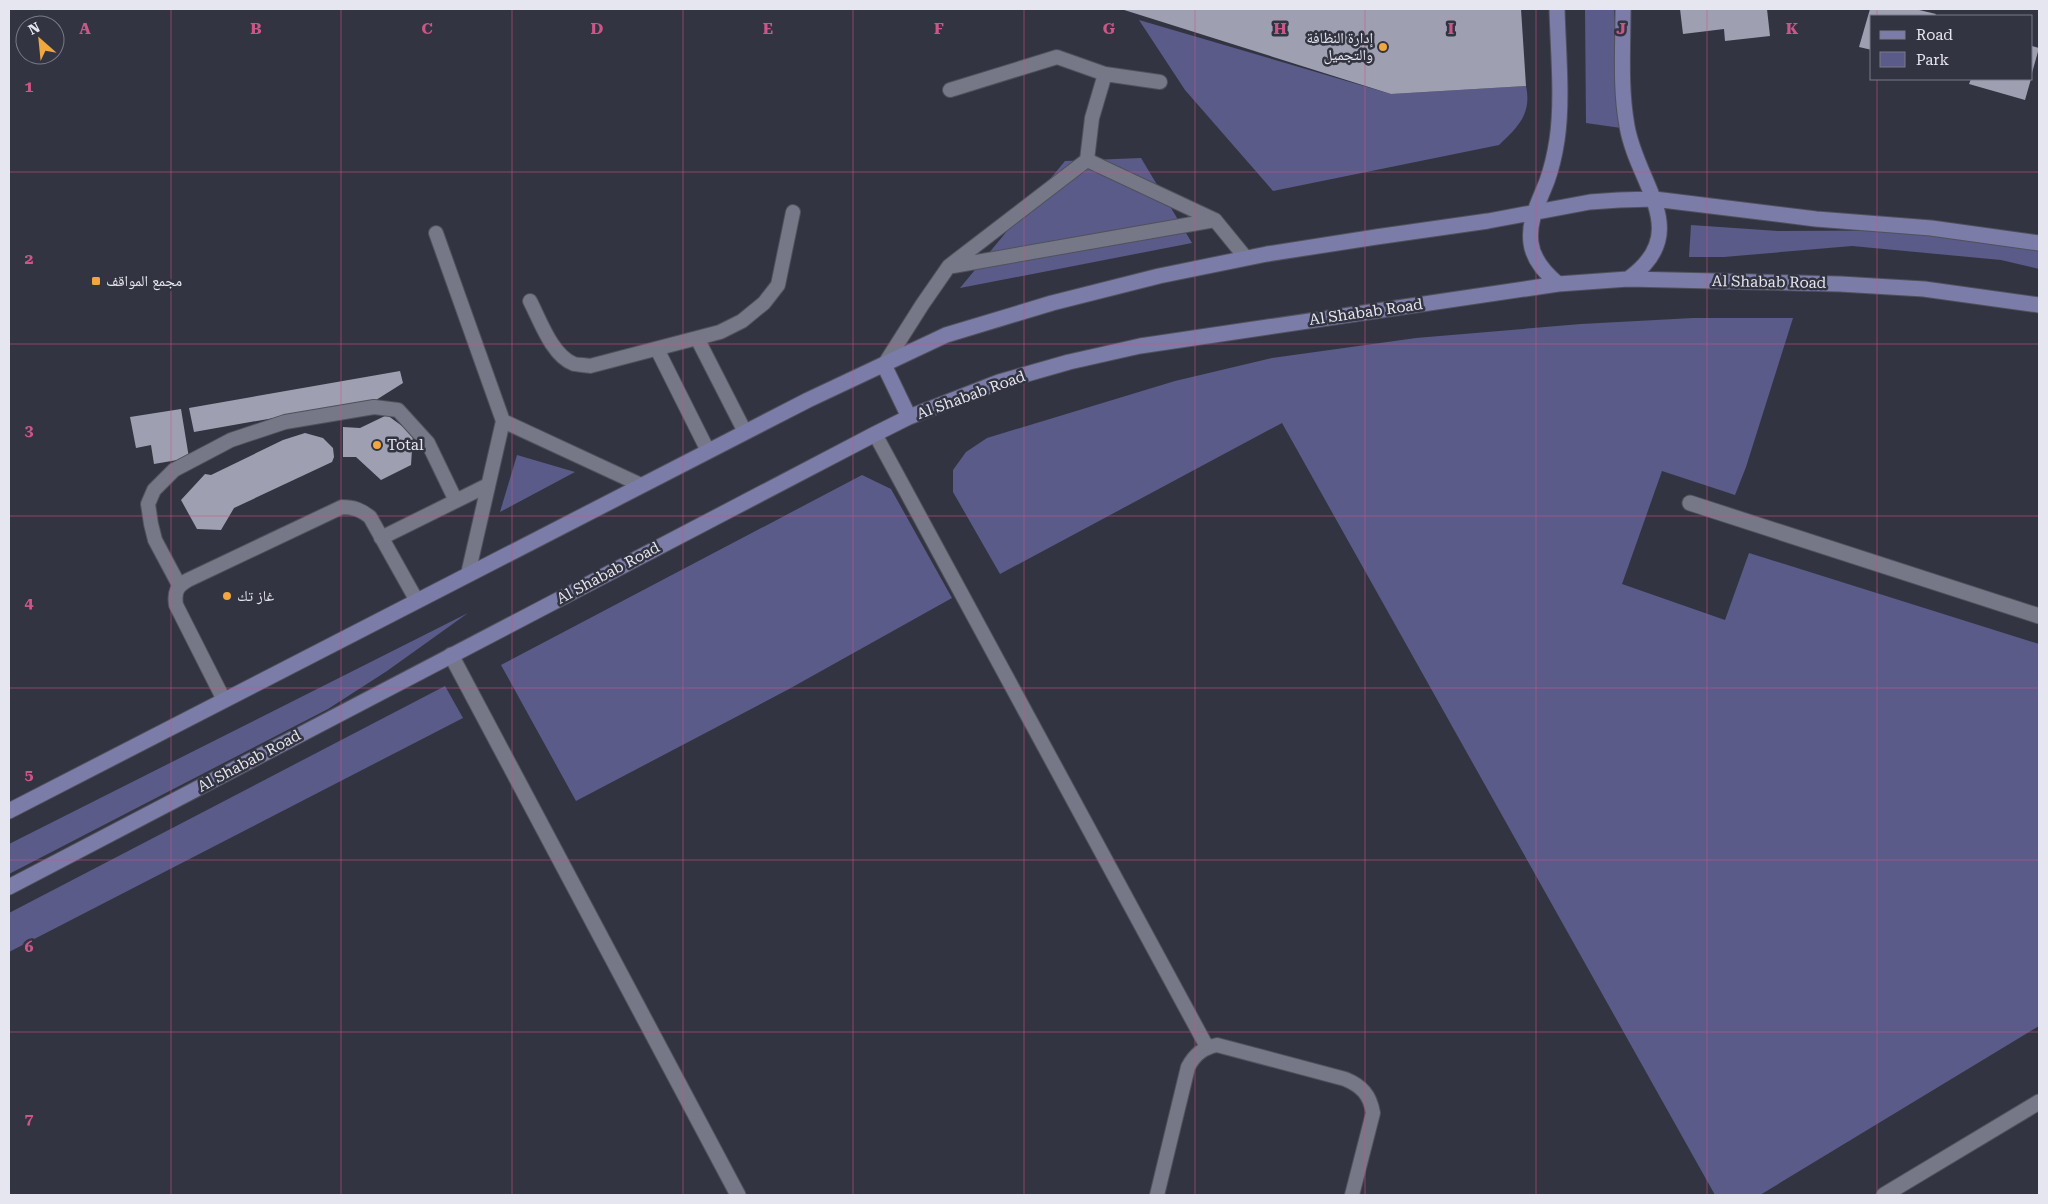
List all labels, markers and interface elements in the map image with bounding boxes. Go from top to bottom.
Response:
north arrow [15,15,65,65]
legend [1870,15,2033,80]
text: N [26,19,43,38]
text: A [79,19,91,38]
text: B [250,19,262,38]
text: C [421,19,433,38]
text: D [591,19,604,38]
text: E [763,19,773,38]
text: F [934,19,944,38]
text: G [1103,19,1116,38]
text: H [1273,19,1287,38]
text: I [1448,19,1454,38]
text: J [1616,19,1626,38]
text: K [1786,19,1799,38]
text: Road [1916,26,1953,44]
place label: إدارة النظافة والتجميل [1307,29,1373,65]
marker: إدارة النظافة والتجميل [1377,41,1389,53]
text: Park [1916,51,1950,69]
text: 1 [25,77,34,96]
text: 2 [25,249,34,268]
place label: مجمع المواقف [106,272,182,291]
street label: Al Shabab Road [1712,272,1827,292]
marker: مجمع المواقف [90,275,102,287]
street label: Al Shabab Road [1308,295,1424,329]
street label: Al Shabab Road [914,367,1028,423]
text: 3 [25,421,34,440]
place label: Total [387,436,424,454]
marker: Total [371,439,383,451]
street label: Al Shabab Road [553,538,663,608]
place label: غاز تك [237,587,275,605]
marker: غاز تك [221,590,233,602]
text: 4 [25,593,34,612]
street label: Al Shabab Road [194,726,304,796]
text: 5 [25,765,34,784]
text: 6 [25,937,34,956]
text: 7 [25,1109,34,1128]

